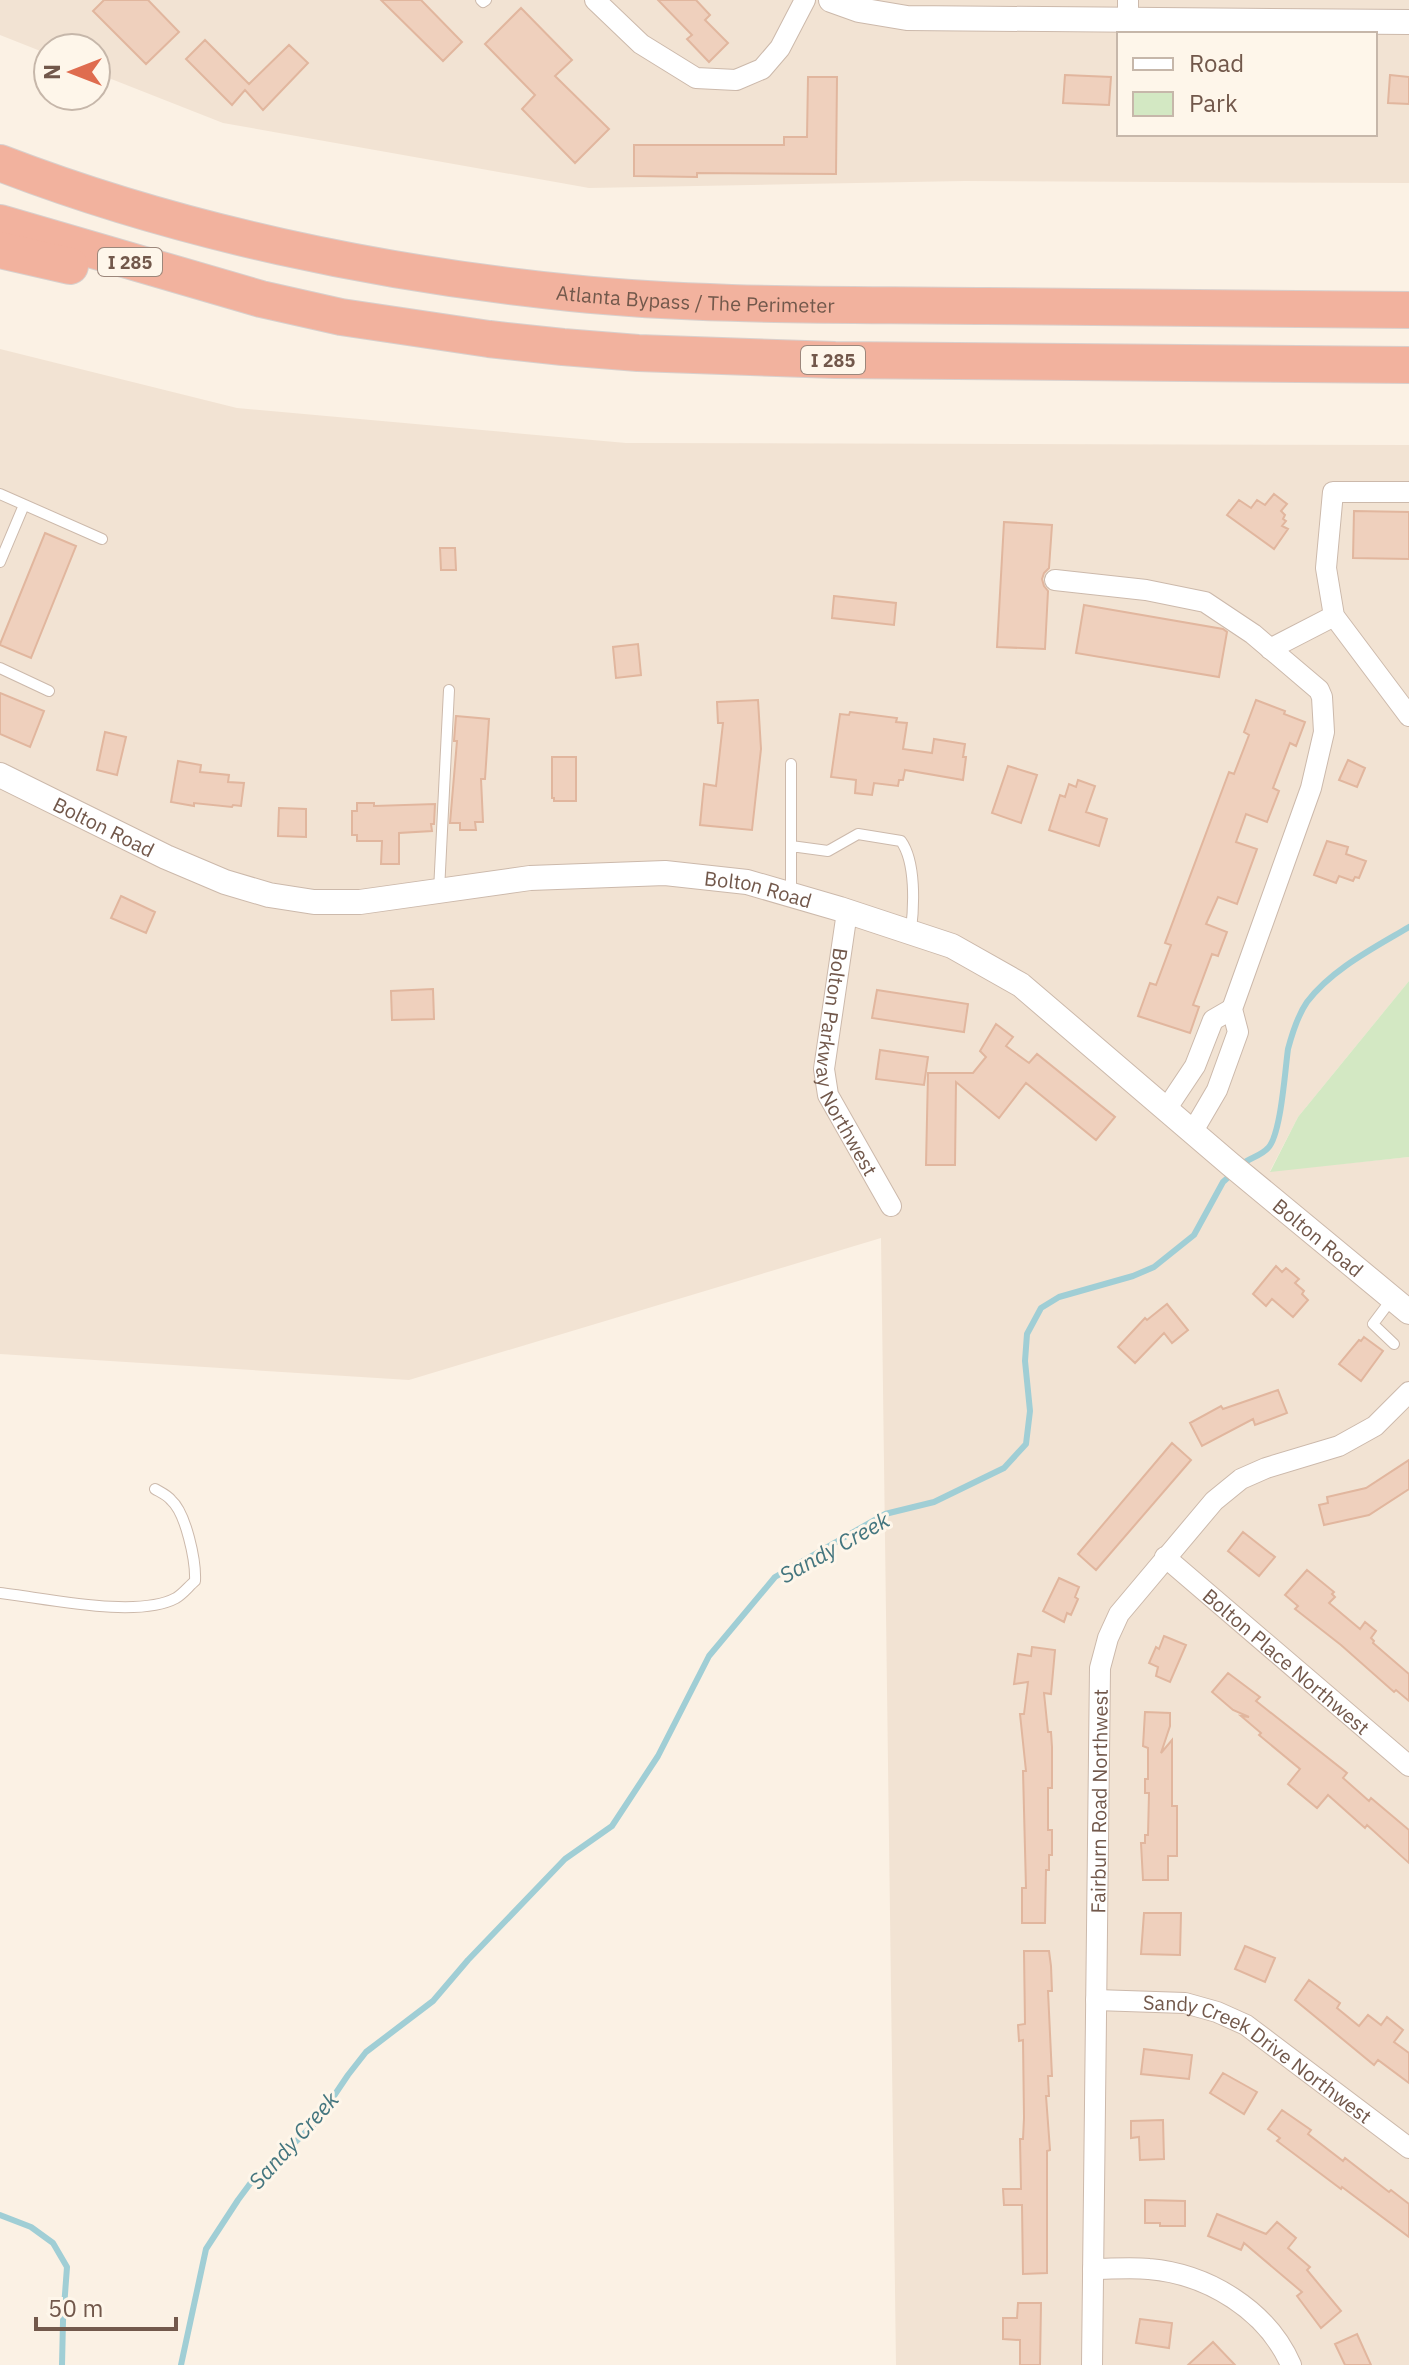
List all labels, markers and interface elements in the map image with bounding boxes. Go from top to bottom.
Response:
north arrow [32,32,112,112]
legend [1117,32,1377,136]
text: Road [1189,47,1244,79]
text: N [37,64,66,80]
text: Park [1189,87,1238,119]
road number: I 285 [98,248,162,276]
street label: Atlanta Bypass / The Perimeter [555,278,835,318]
road number: I 285 [801,346,865,374]
street label: Bolton Road [49,790,159,863]
street label: Bolton Road [703,864,815,914]
street label: Bolton Parkway Northwest [810,946,884,1180]
street label: Bolton Road [1268,1192,1369,1283]
water label: Sandy Creek [774,1505,895,1589]
street label: Bolton Place Northwest [1197,1582,1376,1740]
street label: Fairburn Road Northwest [1084,1689,1113,1913]
street label: Sandy Creek Drive Northwest [1142,1988,1378,2129]
water label: Sandy Creek [242,2085,345,2195]
scale bar [36,2281,176,2331]
text: 50 m [48,2292,103,2324]

